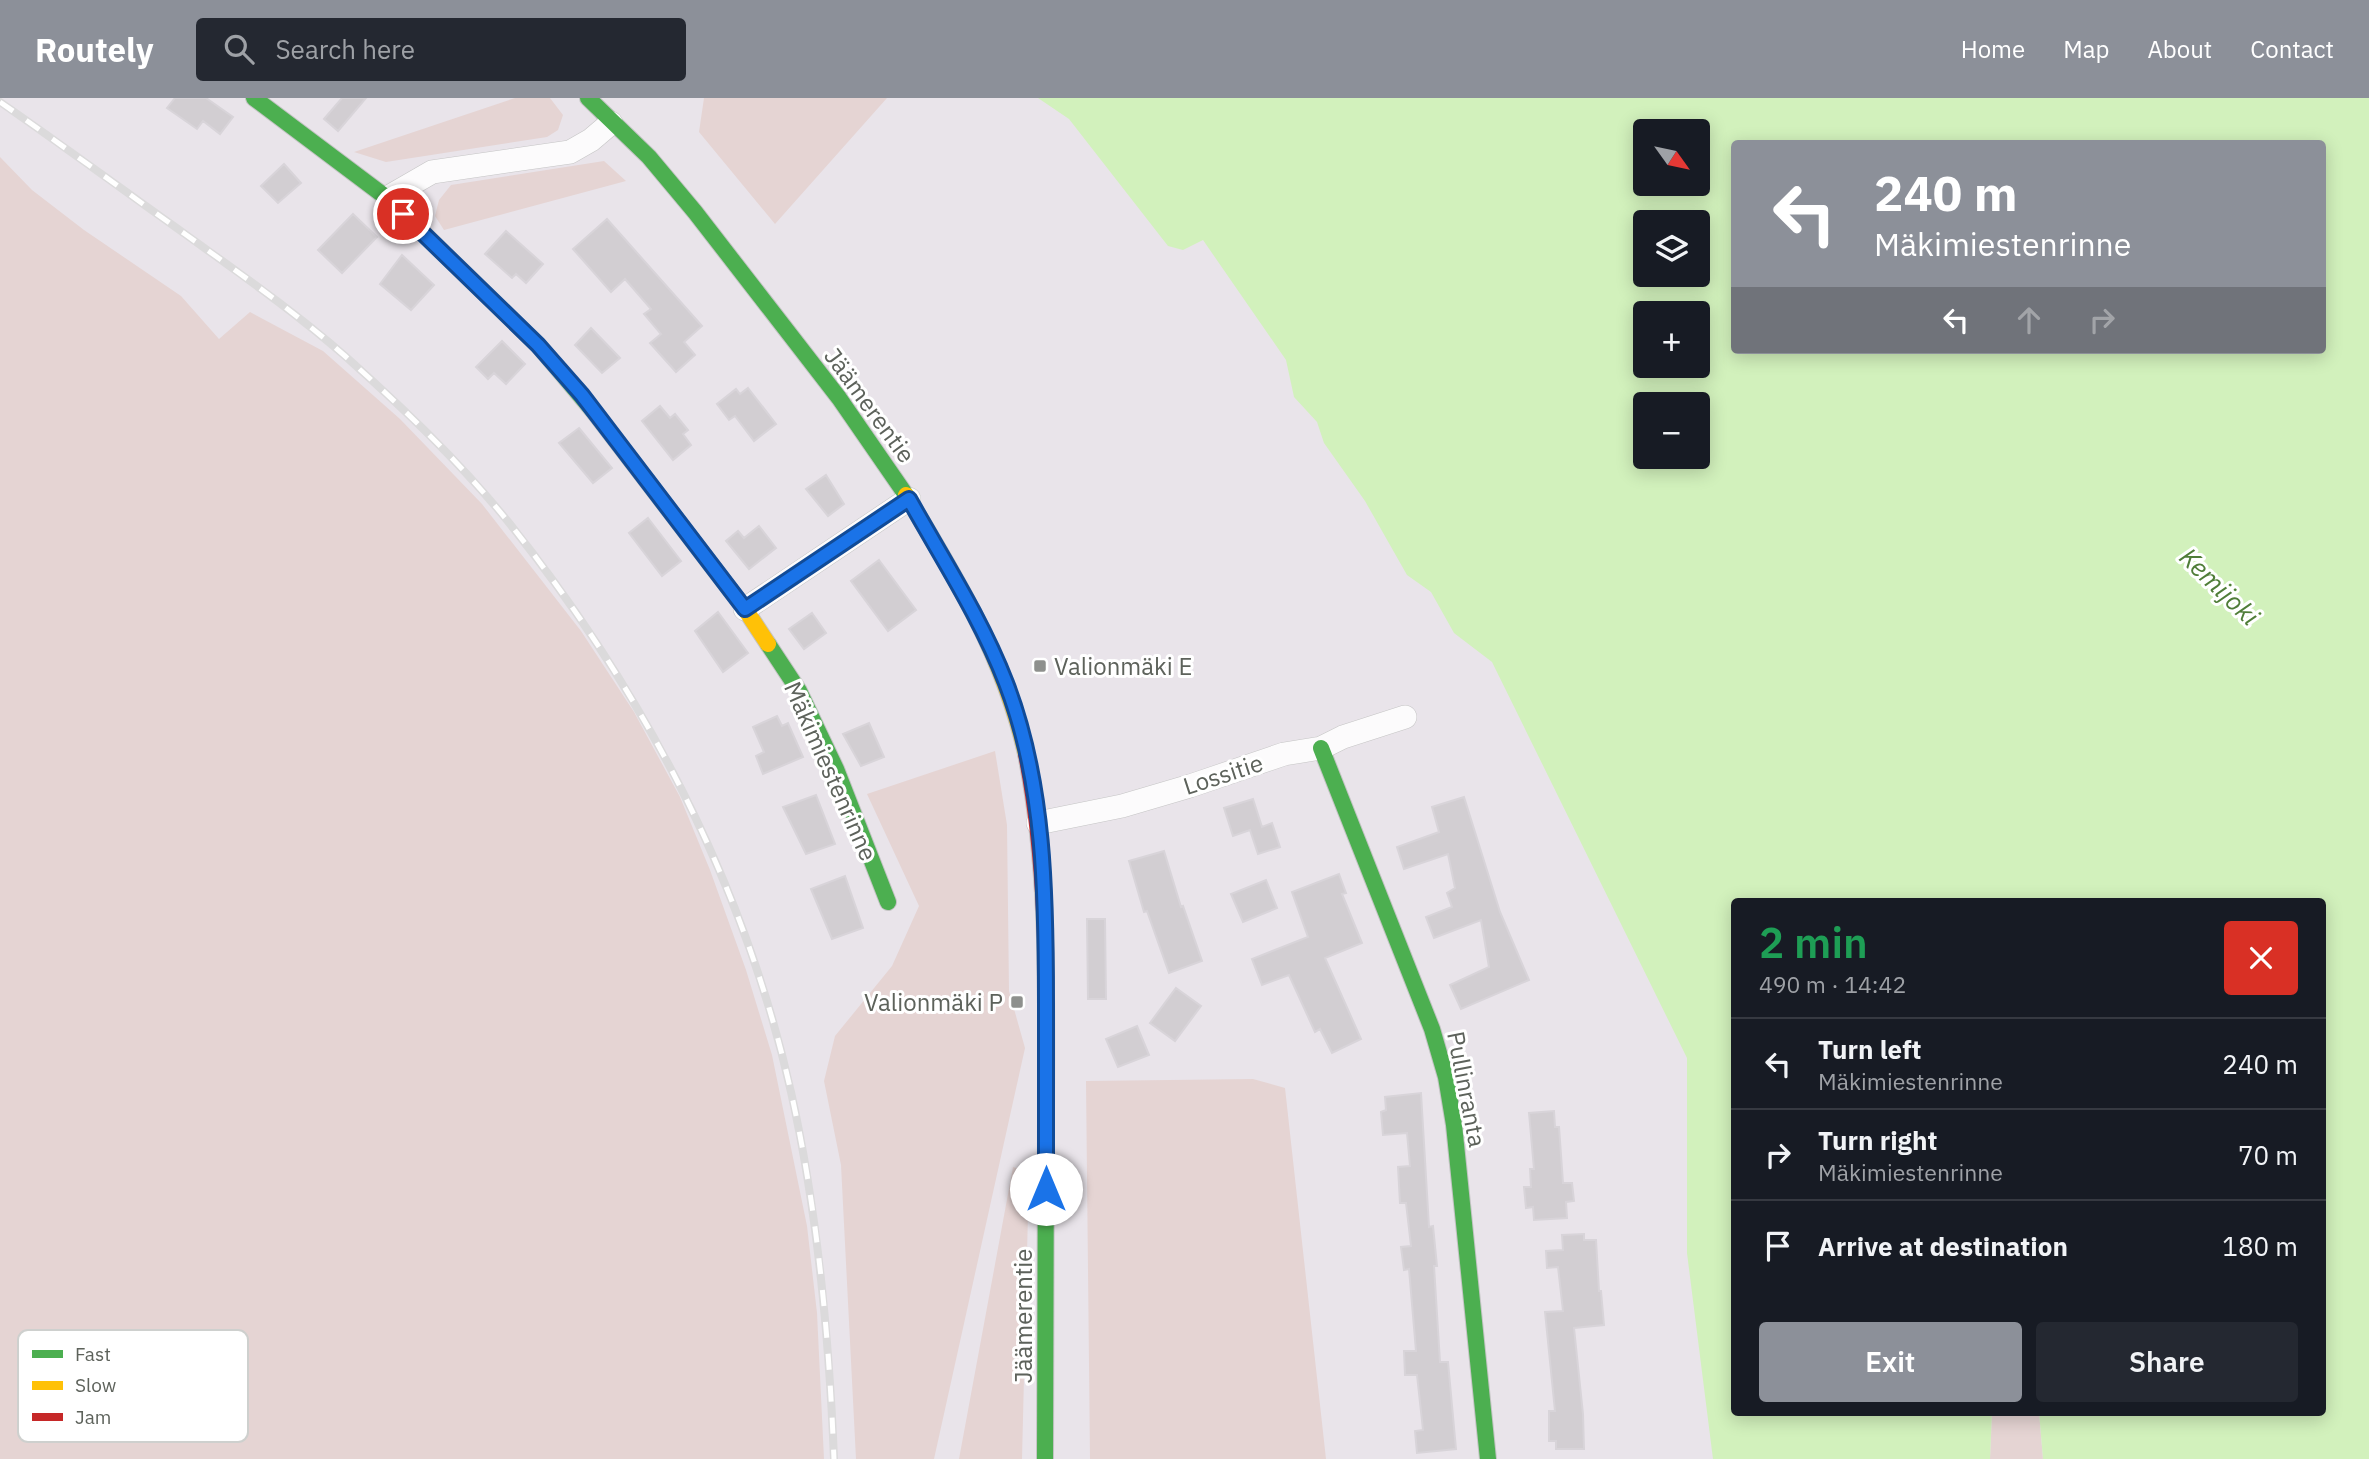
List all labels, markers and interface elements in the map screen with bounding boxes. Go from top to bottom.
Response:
search box [196,18,686,81]
text: Routely [35,28,154,71]
icon: search [220,30,258,68]
text: Search here [276,32,415,66]
text: Home [1961,33,2025,65]
text: Map [2063,33,2109,65]
text: About [2147,33,2212,65]
text: Contact [2250,33,2334,65]
north arrow [1633,119,1710,196]
map controls [1633,119,1710,469]
text: 240 m [1874,161,2018,224]
icon: left [1759,168,1850,259]
pin [373,184,433,244]
icon: arrive [384,195,422,233]
button: layers [1633,210,1710,287]
text: Mäkimiestenrinne [1874,223,2131,265]
button: + [1633,301,1710,378]
icon: left [1937,301,1975,339]
icon: ahead [2010,301,2048,339]
icon: right [2083,301,2121,339]
street label: Jäämerentie [817,341,923,469]
button: − [1633,392,1710,469]
water label: Kemijoki [2173,540,2267,632]
place label: Valionmäki E [1054,650,1192,682]
marker: Valionmäki E [1032,658,1048,674]
street label: Mäkimiestenrinne [777,676,885,866]
street label: Lossitie [1179,746,1267,802]
text: 2 min [1759,915,1868,970]
button: close [2224,921,2298,995]
text: 490 m · 14:42 [1759,969,1906,999]
place label: Valionmäki P [864,986,1003,1018]
marker: Valionmäki P [1009,994,1025,1010]
street label: Pullinranta [1440,1028,1494,1150]
text: Turn left [1818,1032,1921,1066]
icon: left [1759,1045,1797,1083]
text: 240 m [2222,1047,2298,1081]
text: Mäkimiestenrinne [1818,1066,2003,1096]
text: Turn right [1818,1123,1937,1157]
icon: right [1759,1136,1797,1174]
text: 70 m [2238,1138,2298,1172]
position arrow [1009,1152,1083,1226]
text: Mäkimiestenrinne [1818,1157,2003,1187]
icon: arrive [1759,1227,1797,1265]
text: Arrive at destination [1818,1229,2068,1263]
text: 180 m [2222,1229,2298,1263]
street label: Jäämerentie [1007,1248,1039,1384]
button: Exit [1759,1322,2022,1402]
button: Share [2036,1322,2298,1402]
legend [18,1330,248,1442]
text: Fast [75,1342,111,1366]
text: Slow [75,1373,116,1397]
text: Jam [75,1405,111,1429]

